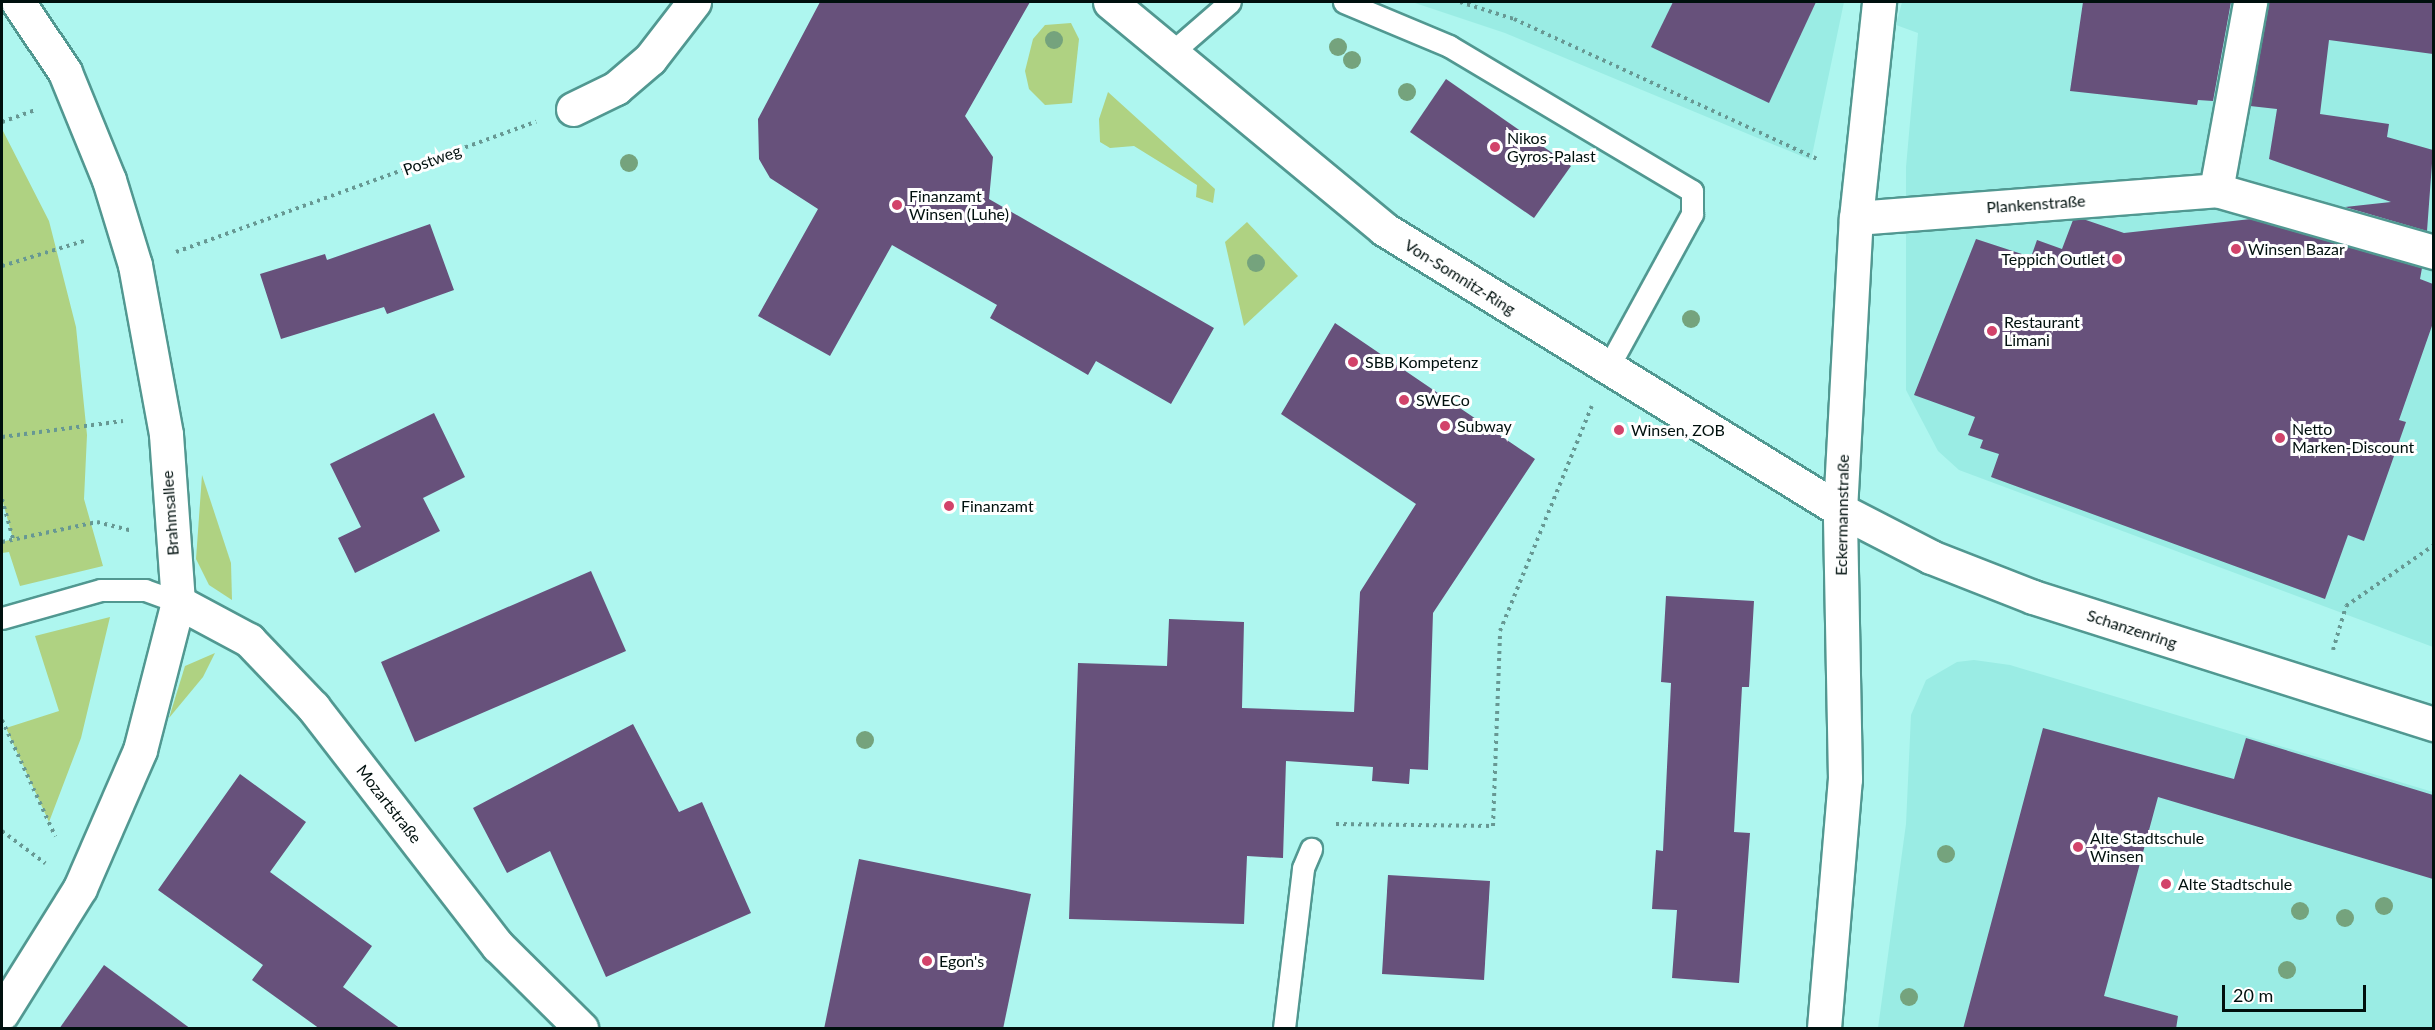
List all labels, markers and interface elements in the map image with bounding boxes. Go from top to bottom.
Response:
place label: Nikos Gyros-Palast [1507,128,1596,166]
marker: Nikos Gyros-Palast [1488,140,1502,154]
street label: Postweg [400,141,464,179]
place label: Finanzamt Winsen (Luhe) [909,186,1009,224]
street label: Plankenstraße [1986,191,2086,217]
marker: Finanzamt Winsen (Luhe) [890,198,904,212]
street label: Von-Somnitz-Ring [1401,235,1519,319]
place label: Winsen Bazar [2248,239,2345,259]
marker: Winsen Bazar [2229,242,2243,256]
place label: Teppich Outlet [2001,249,2105,269]
marker: Teppich Outlet [2110,252,2124,266]
place label: Restaurant Limani [2004,312,2080,350]
marker: Restaurant Limani [1985,324,1999,338]
place label: SBB Kompetenz [1365,352,1478,372]
marker: SBB Kompetenz [1346,355,1360,369]
place label: SWECo [1416,390,1470,410]
marker: SWECo [1397,393,1411,407]
place label: Subway [1457,416,1512,436]
marker: Subway [1438,419,1452,433]
place label: Netto Marken-Discount [2292,419,2414,457]
place label: Winsen, ZOB [1631,420,1725,440]
marker: Winsen, ZOB [1612,423,1626,437]
marker: Netto Marken-Discount [2273,431,2287,445]
street label: Eckermannstraße [1831,454,1853,576]
street label: Brahmsallee [157,470,183,556]
place label: Finanzamt [961,496,1034,516]
marker: Finanzamt [942,499,956,513]
street label: Schanzenring [2085,605,2179,653]
street label: Mozartstraße [352,761,426,847]
place label: Alte Stadtschule Winsen [2090,828,2204,866]
marker: Alte Stadtschule Winsen [2071,840,2085,854]
place label: Alte Stadtschule [2178,874,2292,894]
marker: Alte Stadtschule [2159,877,2173,891]
place label: Egon's [939,951,984,971]
marker: Egon's [920,954,934,968]
scale bar [2225,973,2369,1011]
text: 20 m [2233,984,2273,1006]

